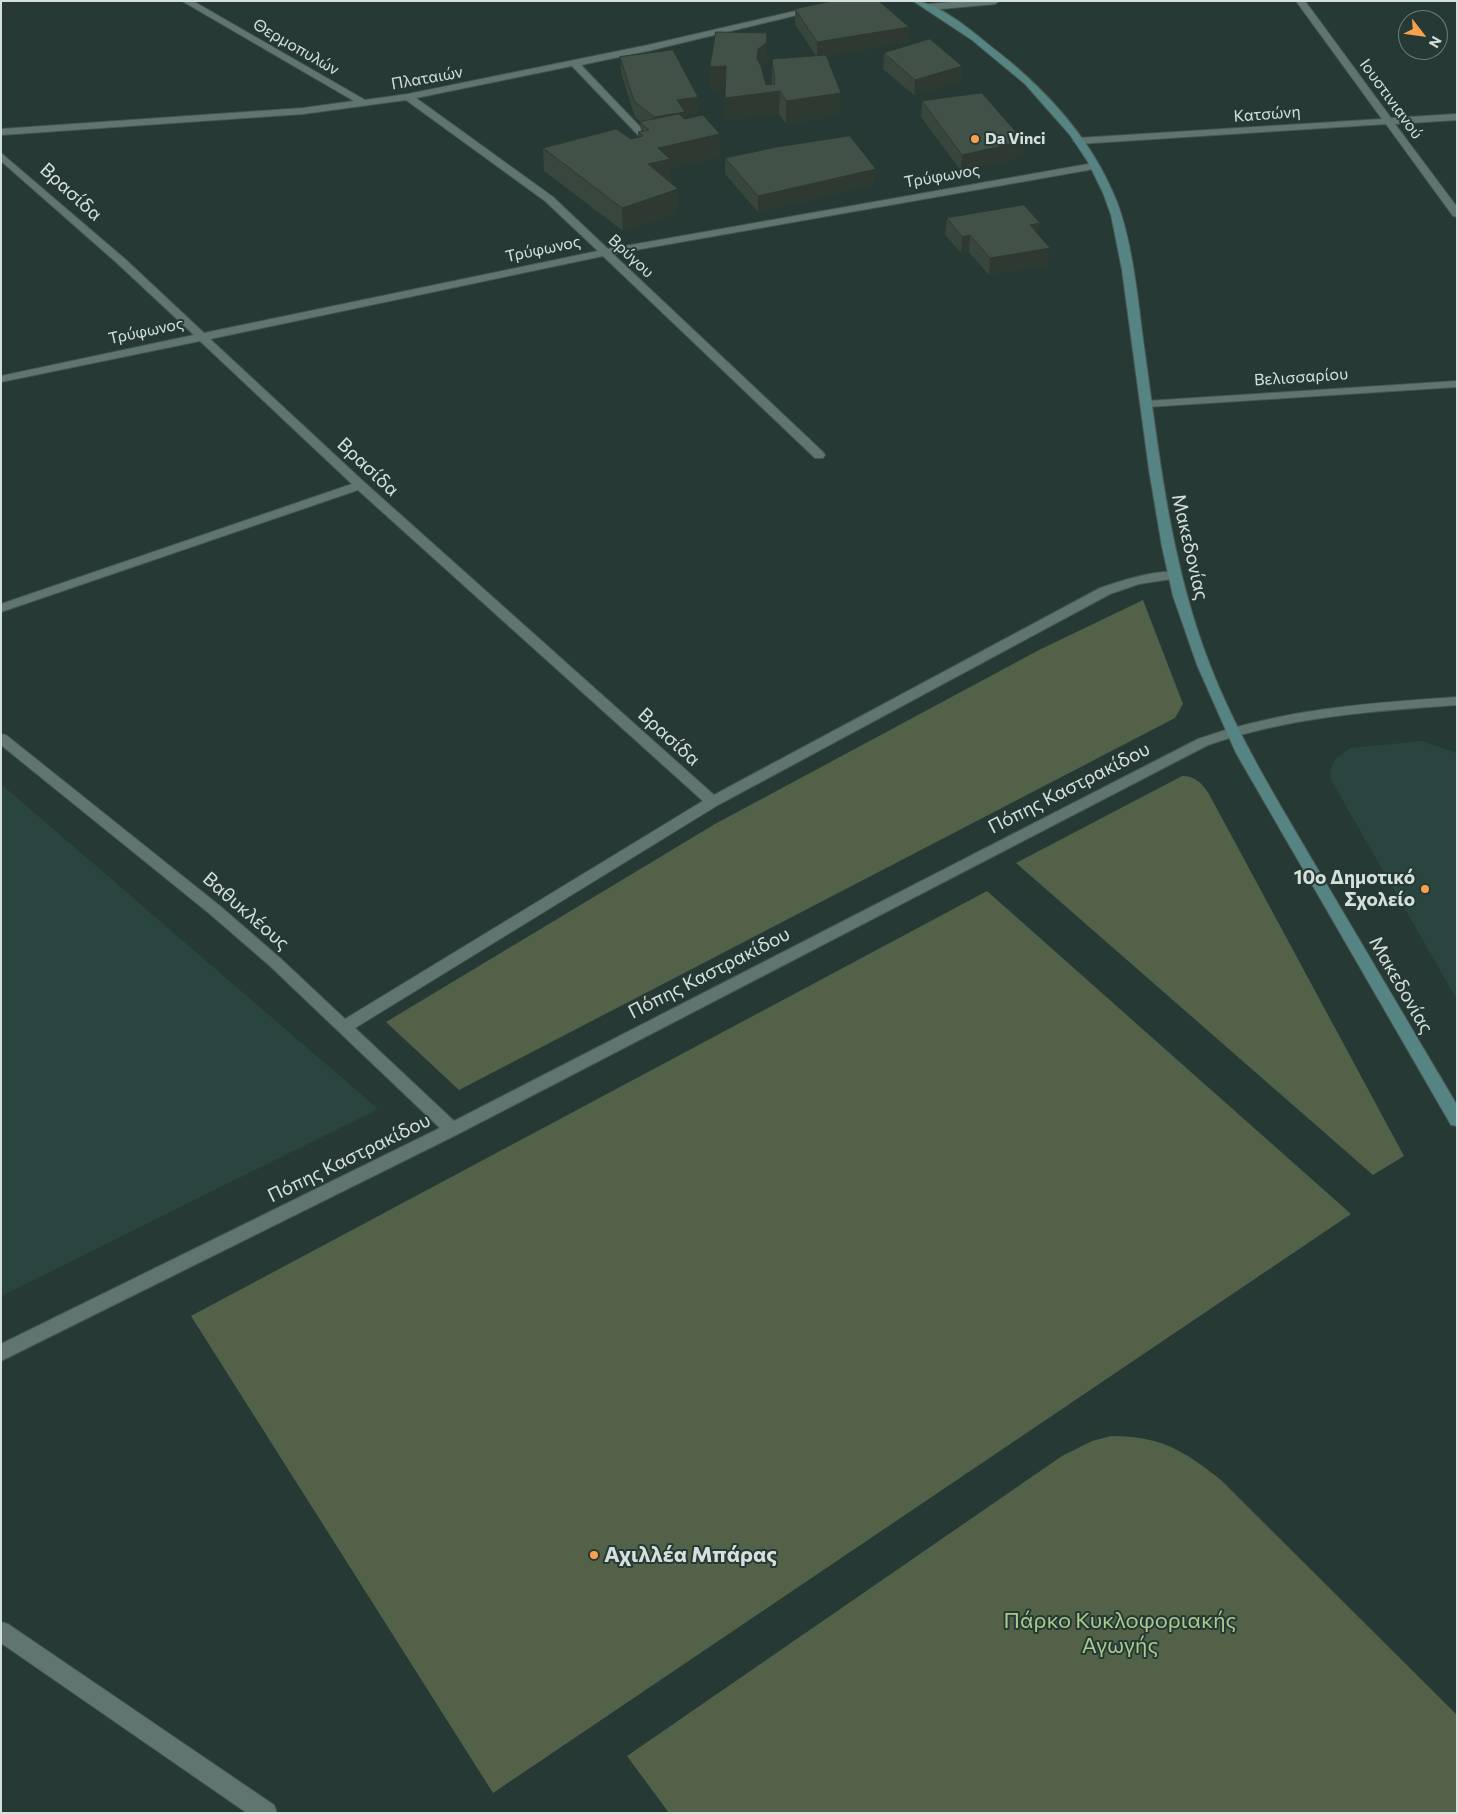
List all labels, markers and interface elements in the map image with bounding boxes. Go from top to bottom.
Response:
north arrow [1398,10,1448,60]
street label: Θερμοπυλών [250,15,342,79]
text: N [1426,33,1446,51]
street label: Ιουστινιανού [1355,55,1427,143]
street label: Πλαταιών [390,62,464,94]
street label: Κατσώνη [1233,102,1301,126]
place label: Da Vinci [985,129,1046,149]
marker: Da Vinci [969,133,981,145]
street label: Βρασίδα [35,158,107,226]
street label: Τρύφωνος [903,160,981,192]
street label: Βρύγου [604,230,658,282]
street label: Τρύφωνος [504,232,582,266]
street label: Τρύφωνος [107,314,185,348]
street label: Βελισσαρίου [1253,364,1349,390]
street label: Βρασίδα [333,433,403,501]
street label: Μακεδονίας [1167,492,1213,602]
street label: Βρασίδα [633,703,705,771]
street label: Πόπης Καστρακίδου [984,737,1154,839]
street label: Βαθυκλέους [198,867,294,955]
place label: 10ο Δημοτικό Σχολείο [1294,867,1415,911]
marker: 10ο Δημοτικό Σχολείο [1419,883,1431,895]
street label: Πόπης Καστρακίδου [624,922,794,1024]
street label: Μακεδονίας [1364,932,1438,1038]
street label: Πόπης Καστρακίδου [264,1109,434,1207]
place label: Αχιλλέα Μπάρας [604,1542,777,1568]
marker: Αχιλλέα Μπάρας [588,1549,600,1561]
park label: Πάρκο Κυκλοφοριακής Αγωγής [1004,1608,1236,1660]

